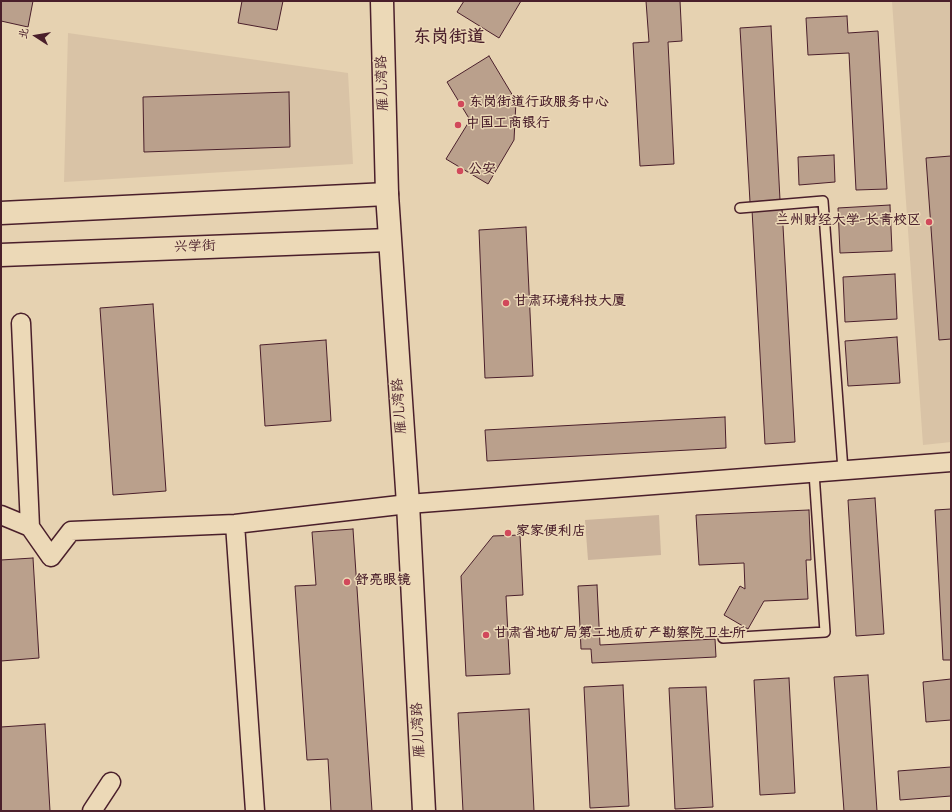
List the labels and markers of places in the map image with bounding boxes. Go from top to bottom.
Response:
place label: 东岗街道行政服务中心 [469,96,609,112]
marker: 东岗街道行政服务中心 [456,99,466,109]
place label: 中国工商银行 [466,117,550,133]
marker: 中国工商银行 [453,120,463,130]
place label: 公安 [468,163,496,179]
marker: 公安 [455,166,465,176]
place label: 兰州财经大学-长青校区 [776,214,921,230]
marker: 兰州财经大学-长青校区 [924,217,934,227]
place label: 甘肃环境科技大厦 [514,295,626,311]
marker: 甘肃环境科技大厦 [501,298,511,308]
place label: 家家便利店 [516,525,586,541]
marker: 家家便利店 [503,528,513,538]
place label: 舒亮眼镜 [355,574,411,590]
marker: 舒亮眼镜 [342,577,352,587]
place label: 甘肃省地矿局第二地质矿产勘察院卫生所 [494,627,746,643]
marker: 甘肃省地矿局第二地质矿产勘察院卫生所 [481,630,491,640]

